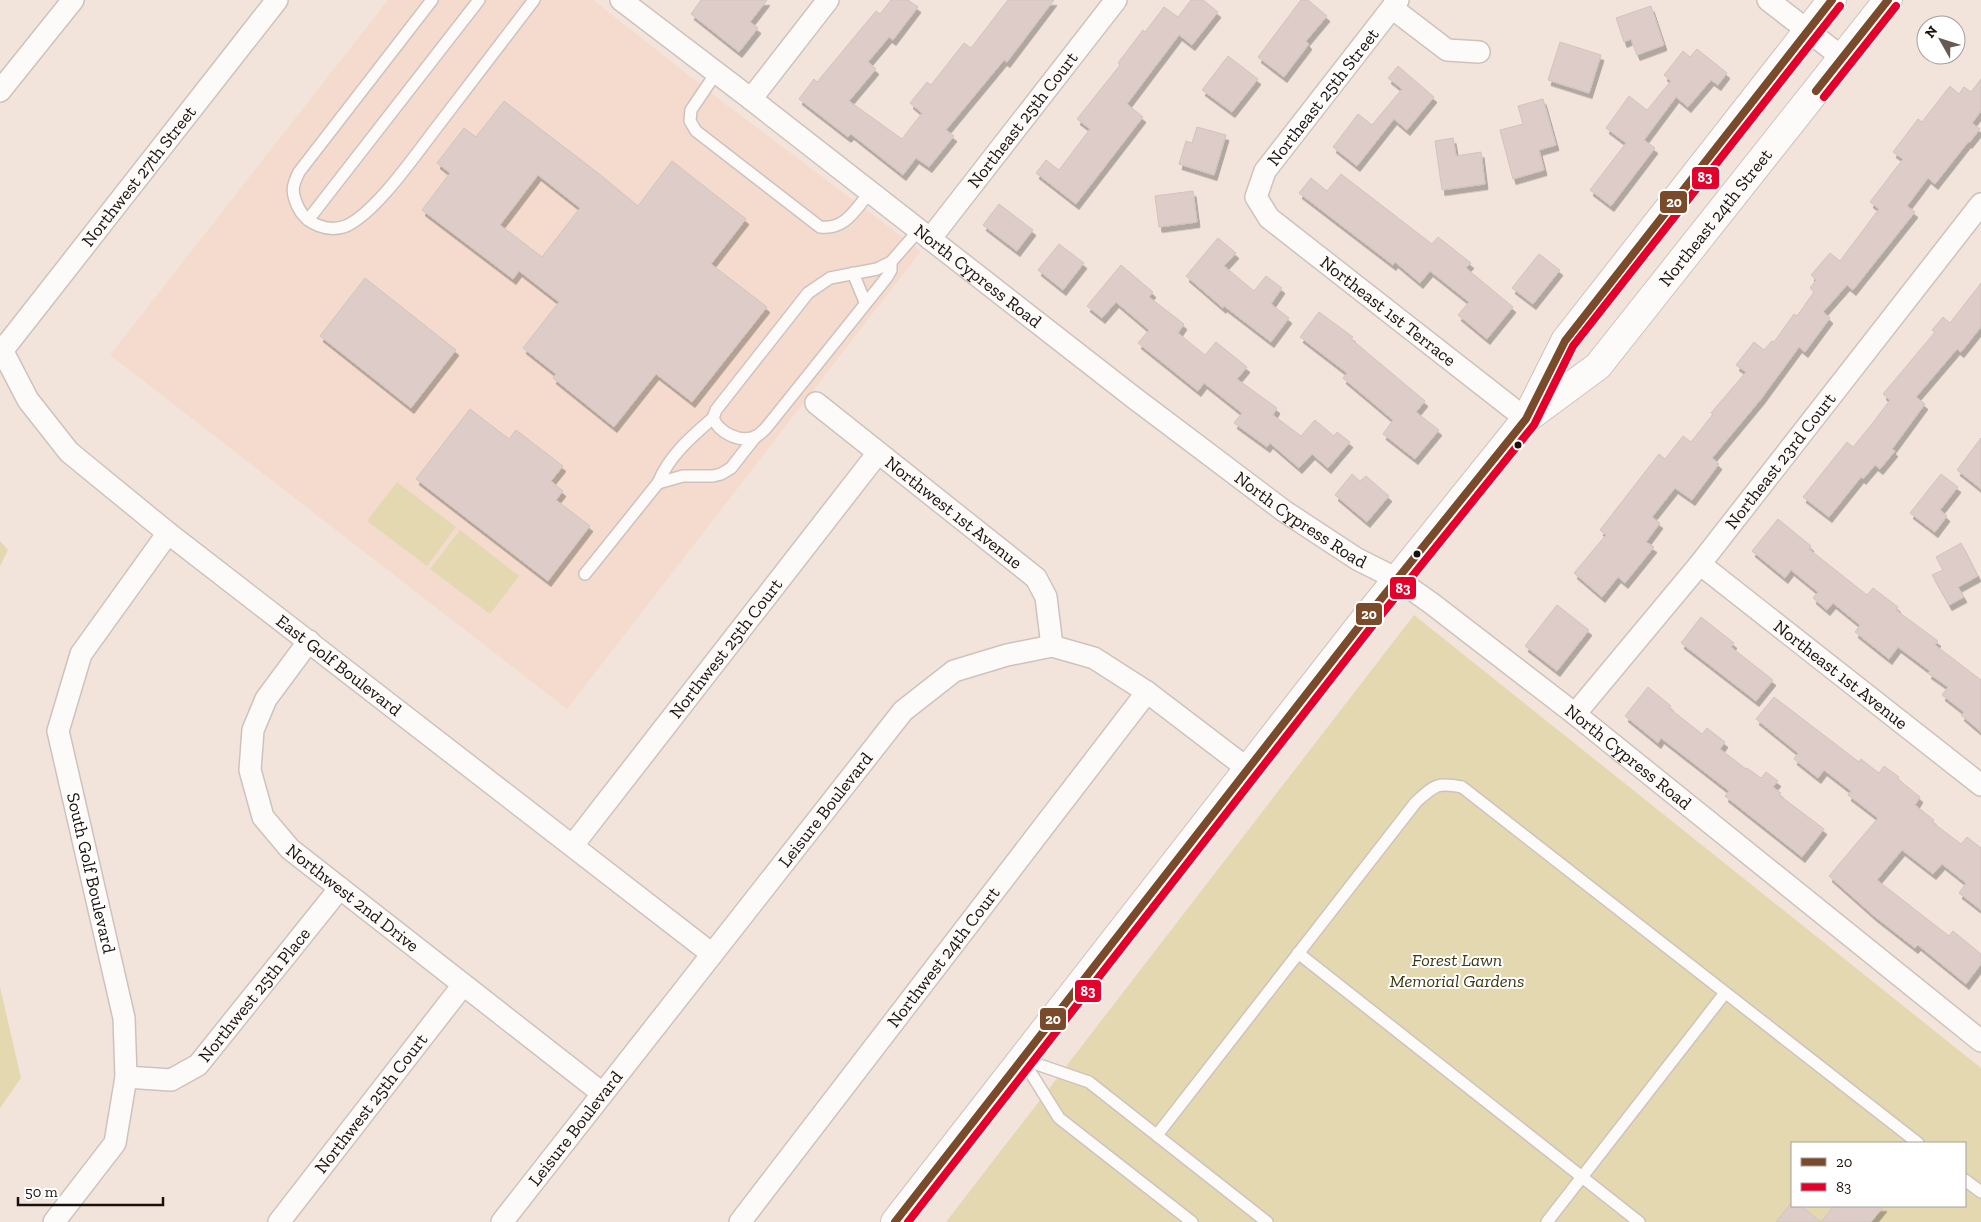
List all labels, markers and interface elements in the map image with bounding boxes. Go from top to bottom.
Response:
north arrow [1916,15,1966,65]
text: N [1921,22,1941,42]
street label: Northeast 25th Street [1262,23,1384,170]
street label: Northeast 25th Court [963,47,1083,192]
street label: Northwest 27th Street [77,101,201,251]
street label: Northeast 24th Street [1654,144,1777,291]
line badge: 83 [1691,166,1720,190]
text: 83 [1697,169,1713,186]
line badge: 20 [1659,190,1688,214]
text: 20 [1666,194,1682,211]
street label: North Cypress Road [910,219,1046,333]
street label: Northeast 1st Terrace [1316,251,1460,371]
street label: Northeast 23rd Court [1720,388,1841,534]
unlabelled marker [1513,440,1523,450]
street label: Northwest 1st Avenue [881,451,1027,574]
street label: North Cypress Road [1230,467,1370,573]
unlabelled marker [1412,549,1422,559]
street label: Northwest 25th Court [665,574,787,723]
line badge: 83 [1389,576,1417,600]
text: 83 [1395,580,1411,597]
line badge: 20 [1355,602,1383,626]
text: 20 [1361,606,1377,623]
street label: East Golf Boulevard [272,610,406,721]
street label: Northeast 1st Avenue [1769,615,1912,734]
street label: North Cypress Road [1561,699,1696,814]
street label: Leisure Boulevard [774,748,877,872]
street label: South Golf Boulevard [62,790,120,956]
street label: Northwest 2nd Drive [282,839,423,957]
street label: Northwest 24th Court [882,882,1005,1032]
street label: Northwest 25th Place [194,923,315,1067]
park label: Forest Lawn Memorial Gardens [1389,949,1525,992]
line badge: 83 [1074,979,1102,1003]
text: 83 [1080,983,1096,1000]
line badge: 20 [1039,1007,1067,1031]
text: 20 [1045,1011,1061,1028]
street label: Northwest 25th Court [310,1029,432,1178]
street label: Leisure Boulevard [524,1066,627,1190]
legend [1791,1142,1966,1207]
text: 20 [1836,1153,1852,1171]
scale bar [18,1174,162,1206]
text: 83 [1836,1178,1851,1196]
text: 50 m [25,1183,58,1201]

